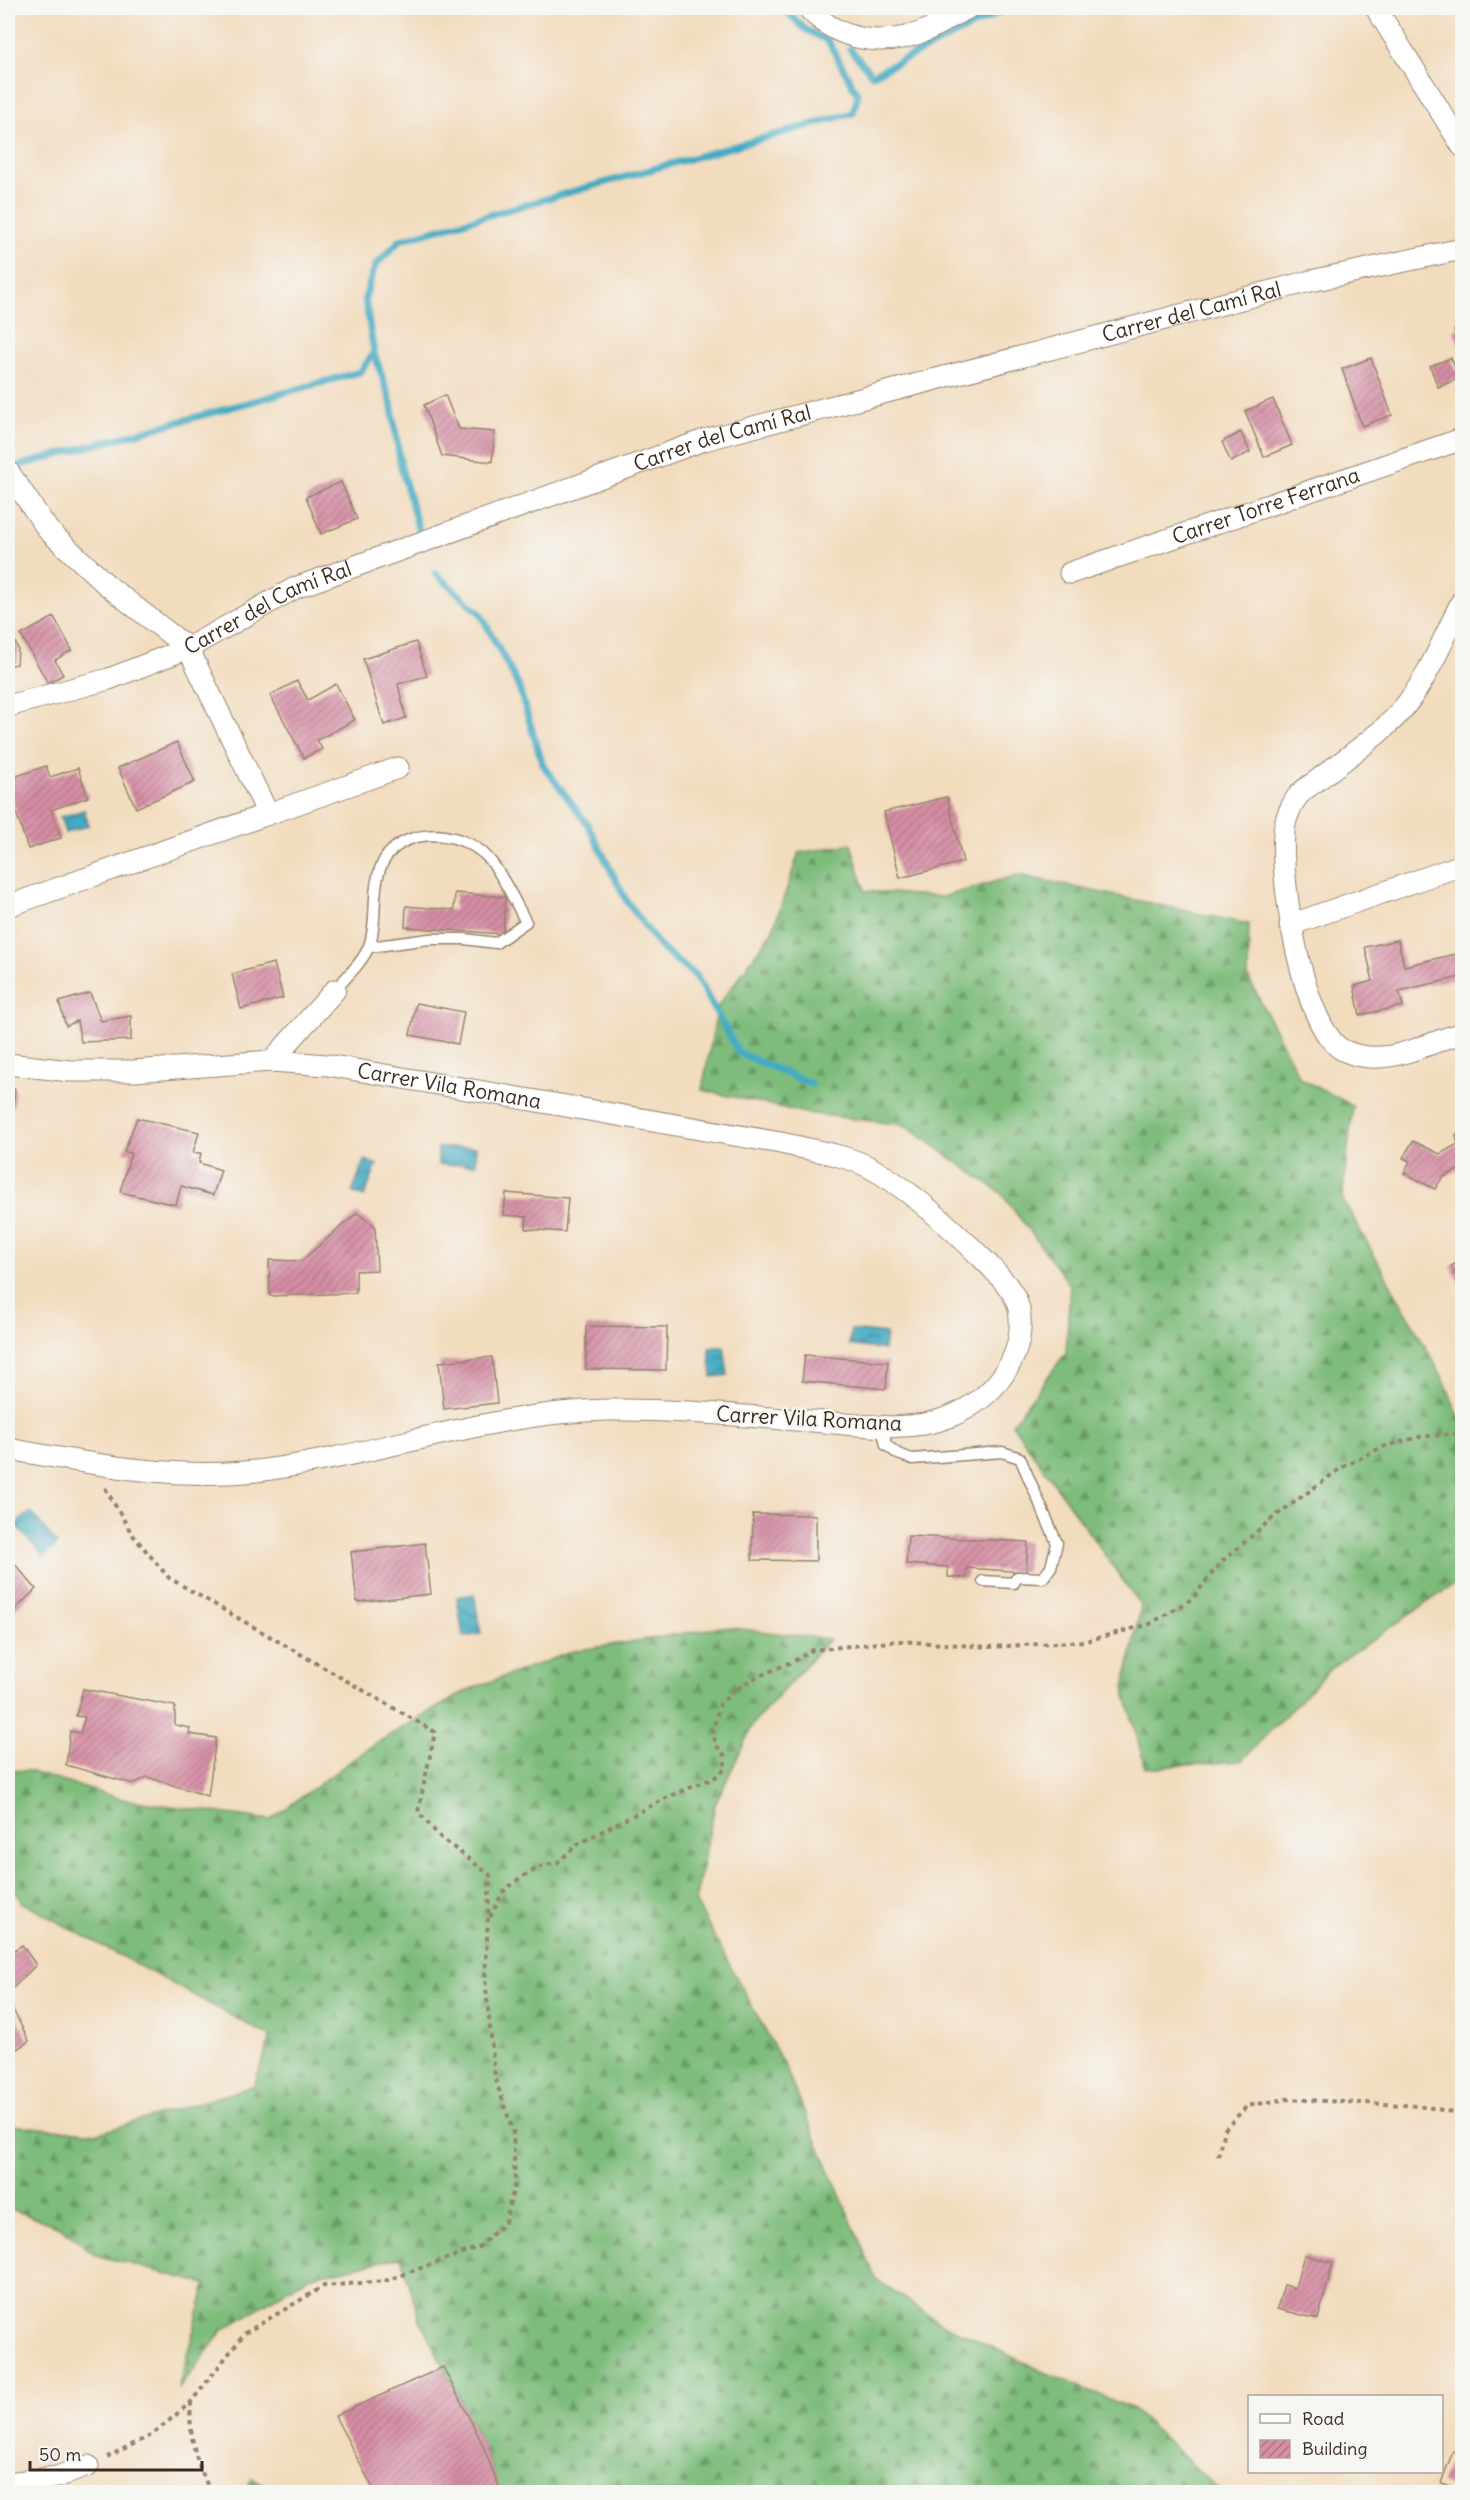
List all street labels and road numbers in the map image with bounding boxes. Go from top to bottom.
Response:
street label: Carrer del Camí Ral [1099,275,1284,348]
street label: Carrer del Camí Ral [630,399,814,477]
street label: Carrer Torre Ferrana [1168,461,1363,550]
street label: Carrer del Camí Ral [179,555,355,661]
street label: Carrer Vila Romana [355,1056,543,1115]
street label: Carrer Vila Romana [715,1400,903,1437]

